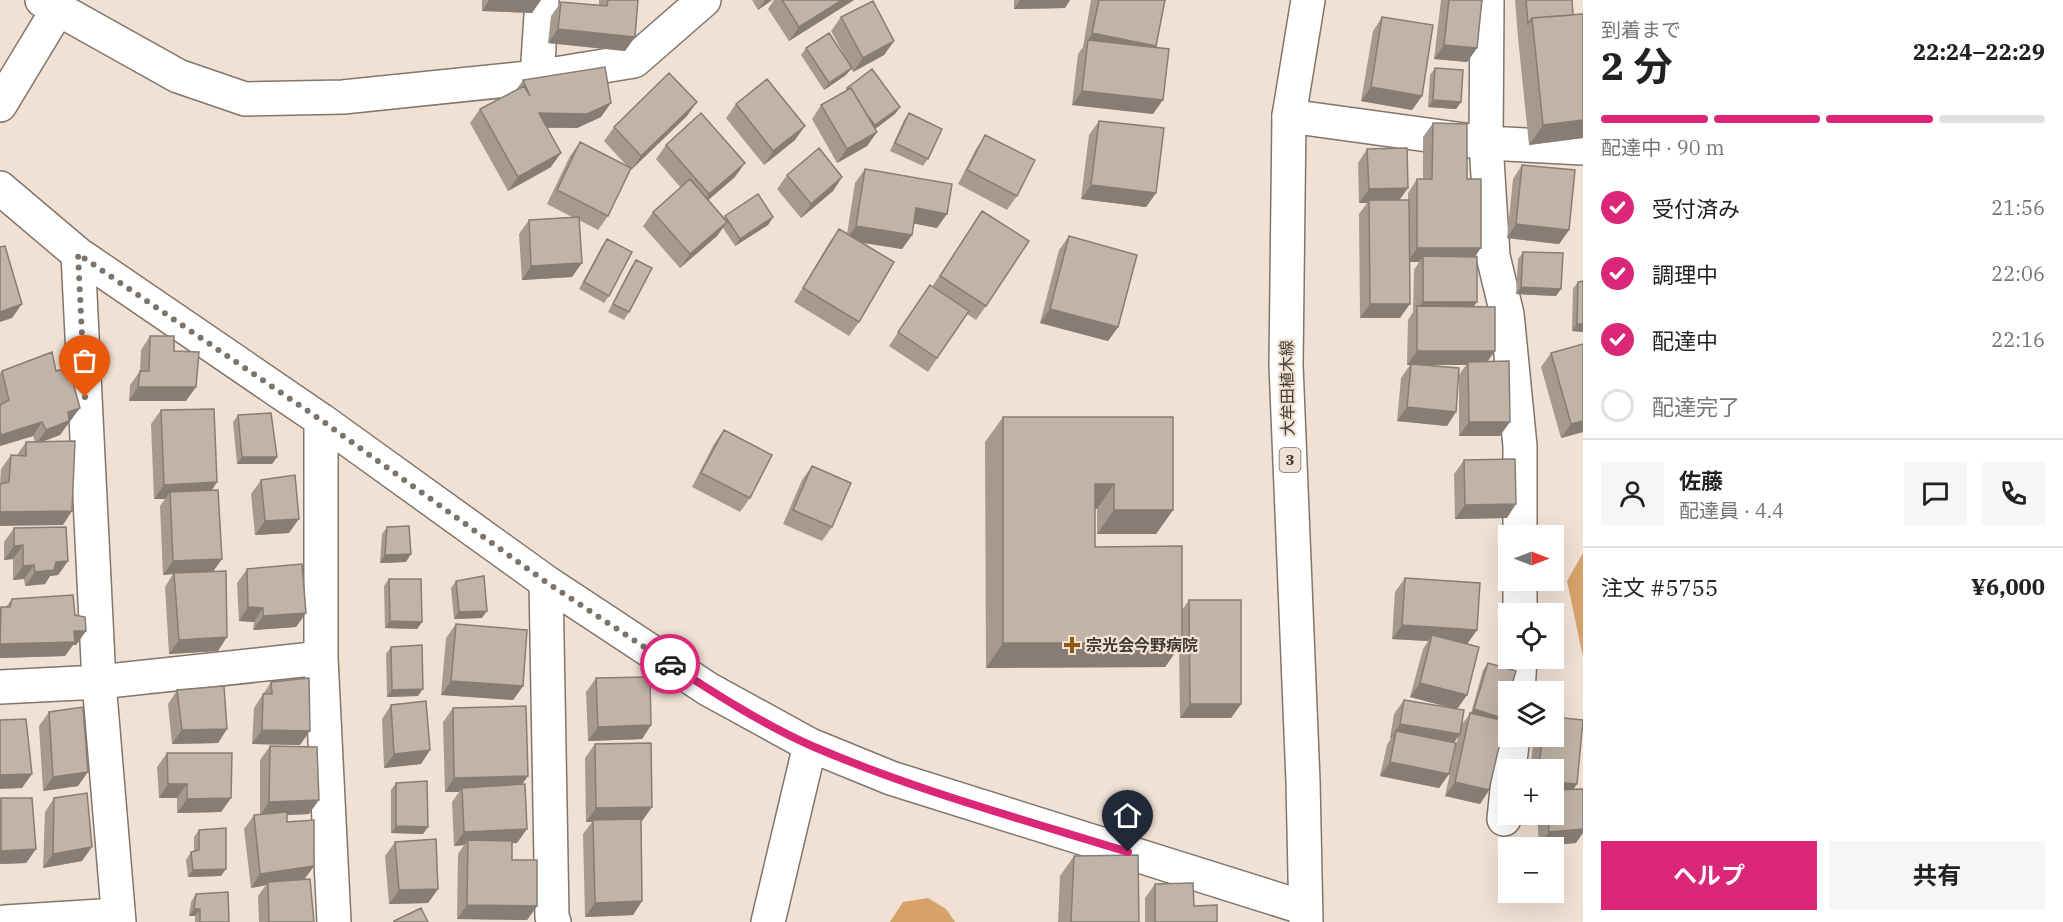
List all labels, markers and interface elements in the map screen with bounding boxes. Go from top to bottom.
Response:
text: 到着まで [1601,16,1681,43]
text: 22:24–22:29 [1913,37,2045,66]
text: 2 分 [1601,40,1672,91]
text: 配達中 · 90 m [1601,134,1724,161]
icon: check [1601,191,1634,224]
text: 受付済み [1652,194,1740,223]
text: 21:56 [1991,194,2045,221]
icon: check [1601,257,1634,290]
text: 調理中 [1652,260,1718,289]
text: 22:06 [1991,260,2045,287]
icon: check [1601,323,1634,356]
text: 配達中 [1652,326,1718,355]
text: 22:16 [1991,326,2045,353]
pin [59,335,110,397]
street label: 大牟田植木線 [1276,340,1298,436]
icon: bag [68,344,101,377]
text: 配達完了 [1652,392,1740,421]
road number: 3 [1280,448,1300,472]
button: person [1601,462,1664,525]
button: chat [1904,462,1967,525]
button: phone [1982,462,2045,525]
text: 佐藤 [1679,466,1723,495]
text: 配達員 · 4.4 [1679,497,1784,524]
north arrow [1498,525,1564,591]
map controls [1498,525,1564,903]
text: ¥6,000 [1971,572,2045,601]
text: 注文 #5755 [1601,573,1718,602]
button: locate [1498,603,1564,669]
courier [640,634,700,694]
place label: 宗光会今野病院 [1086,635,1198,655]
marker: 宗光会今野病院 [1063,636,1081,654]
icon: car [654,648,687,681]
button: layers [1498,681,1564,747]
button: + [1498,759,1564,825]
pin [1102,790,1153,852]
icon: home [1111,799,1144,832]
button: − [1498,837,1564,903]
button: ヘルプ [1601,841,1817,910]
button: 共有 [1829,841,2045,910]

